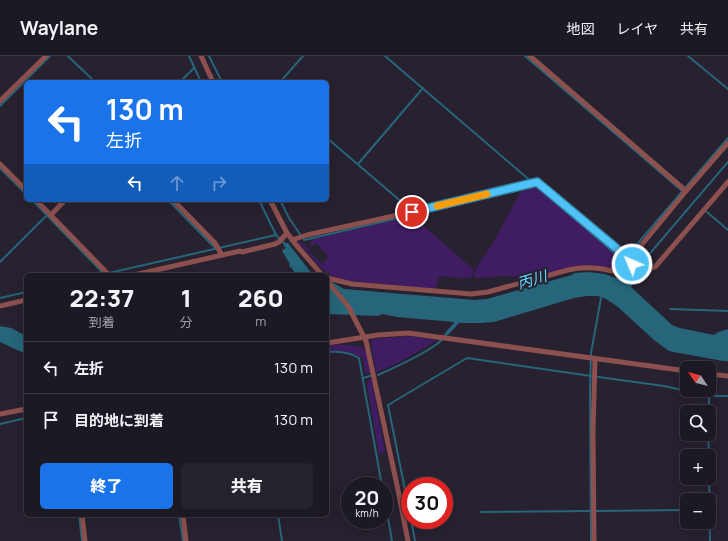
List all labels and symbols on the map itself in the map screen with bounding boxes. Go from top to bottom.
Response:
pin [395,195,429,229]
position arrow [611,243,653,285]
water label: 丙川 [515,265,551,294]
north arrow [680,361,716,397]
speed limit sign: 30 [401,477,453,529]

